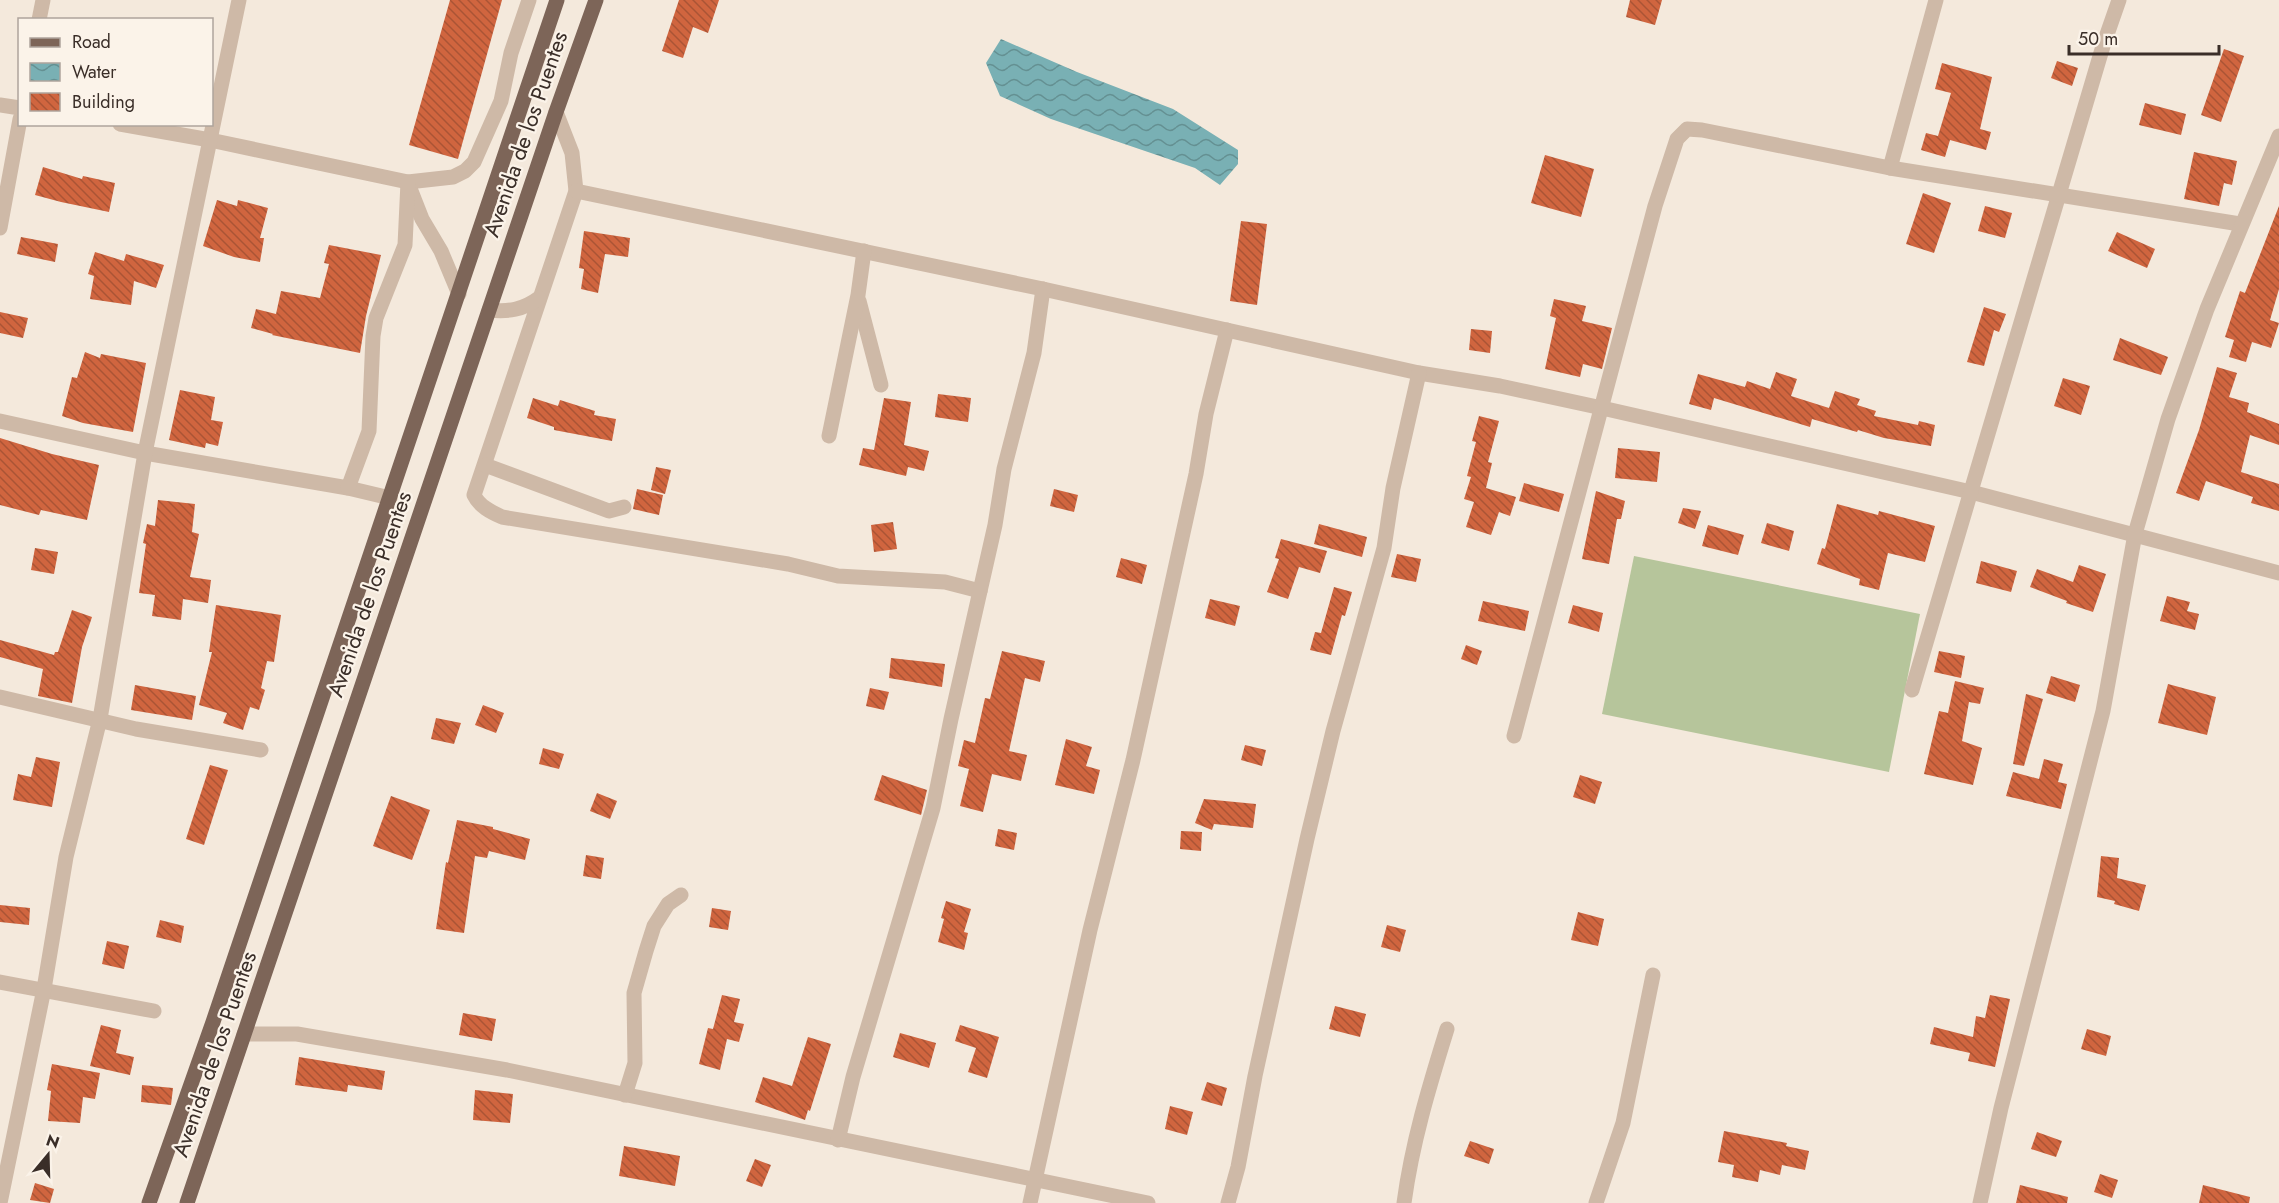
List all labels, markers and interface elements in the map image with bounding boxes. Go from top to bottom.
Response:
legend [18,18,213,126]
scale bar [2069,18,2219,56]
text: 50 m [2078,26,2118,52]
street label: Avenida de los Puentes [475,27,575,241]
text: Road [72,29,111,55]
text: Water [72,59,117,85]
text: Building [72,89,135,115]
street label: Avenida de los Puentes [319,487,419,701]
street label: Avenida de los Puentes [164,947,264,1161]
north arrow [18,1125,78,1185]
text: N [43,1128,62,1154]

